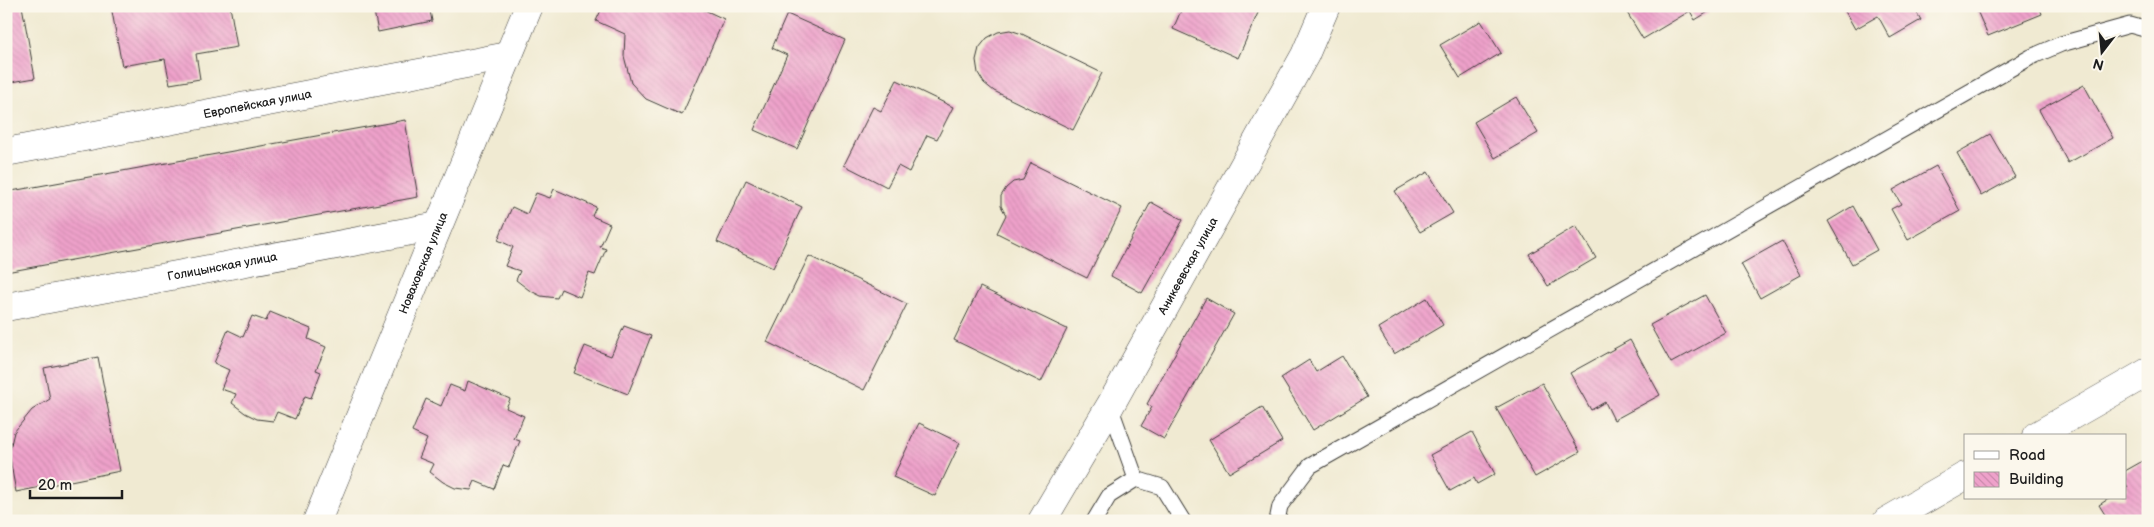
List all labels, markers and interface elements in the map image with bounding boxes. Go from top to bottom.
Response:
north arrow [2076,28,2126,78]
text: N [2091,54,2106,74]
street label: Европейская улица [202,86,313,122]
street label: Новаховская улица [396,210,451,316]
street label: Аникеевская улица [1154,214,1221,318]
street label: Голицынская улица [166,249,278,284]
legend [1964,434,2126,500]
text: Road [2009,446,2045,465]
scale bar [30,467,122,499]
text: Building [2009,470,2064,489]
text: 20 m [38,476,72,495]

